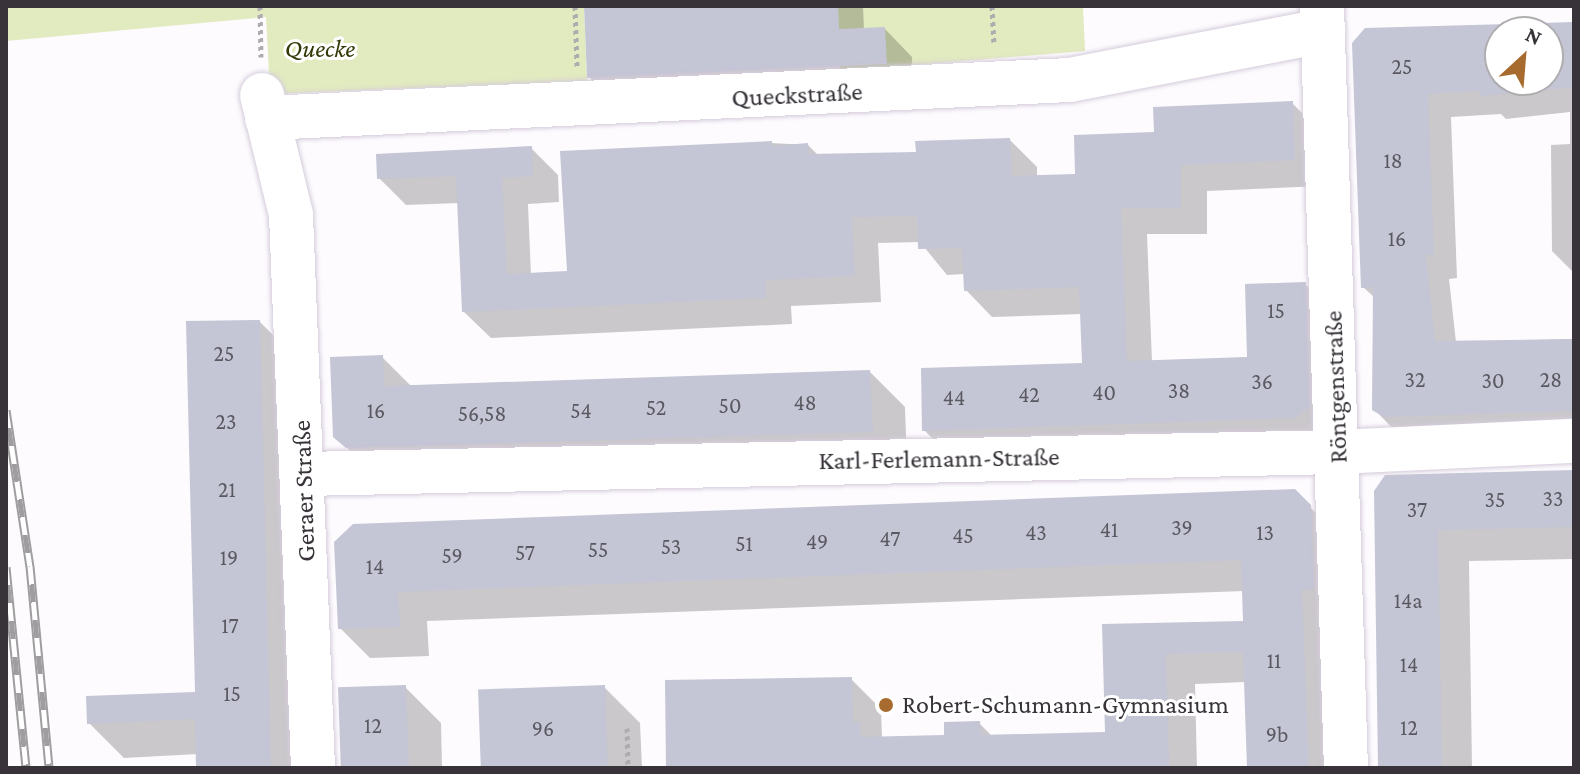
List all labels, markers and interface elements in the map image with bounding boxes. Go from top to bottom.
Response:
north arrow [1484,16,1564,96]
text: N [1522,21,1546,50]
park label: Quecke [285,33,355,65]
house number: 25 [1392,54,1412,80]
street label: Queckstraße [731,76,863,114]
house number: 18 [1383,148,1403,174]
house number: 16 [1388,226,1406,252]
house number: 15 [1267,298,1285,324]
street label: Röntgenstraße [1318,310,1354,464]
house number: 25 [214,341,234,367]
house number: 32 [1405,367,1425,393]
house number: 28 [1540,367,1562,393]
house number: 30 [1482,368,1504,394]
house number: 36 [1251,369,1273,395]
house number: 38 [1168,378,1190,404]
house number: 40 [1092,380,1116,406]
house number: 42 [1018,382,1040,408]
house number: 44 [943,385,965,411]
house number: 48 [793,390,817,416]
house number: 50 [719,393,741,419]
house number: 52 [646,395,666,421]
house number: 16 [367,398,385,424]
house number: 54 [570,398,592,424]
house number: 56,58 [458,401,506,427]
house number: 23 [216,409,236,435]
street label: Geraer Straße [286,420,322,562]
street label: Karl-Ferlemann-Straße [818,441,1060,477]
house number: 21 [218,477,236,503]
house number: 33 [1543,486,1563,512]
house number: 35 [1485,487,1505,513]
house number: 37 [1407,497,1427,523]
house number: 39 [1171,515,1193,541]
house number: 41 [1100,517,1118,543]
house number: 43 [1025,520,1047,546]
house number: 13 [1256,520,1274,546]
house number: 45 [952,523,974,549]
house number: 47 [880,526,900,552]
house number: 49 [806,529,828,555]
house number: 51 [735,531,753,557]
house number: 53 [661,534,681,560]
house number: 55 [588,537,608,563]
house number: 57 [515,540,535,566]
house number: 59 [441,543,463,569]
house number: 19 [220,545,238,571]
house number: 14 [366,554,384,580]
house number: 14a [1394,588,1422,614]
house number: 17 [221,613,239,639]
house number: 11 [1267,648,1281,674]
house number: 14 [1400,652,1418,678]
house number: 15 [223,681,241,707]
place label: Robert-Schumann-Gymnasium [902,689,1229,721]
marker: Robert-Schumann-Gymnasium [877,696,895,714]
house number: 12 [364,713,382,739]
house number: 12 [1400,715,1418,741]
house number: 96 [532,716,554,742]
house number: 9b [1266,722,1288,748]

